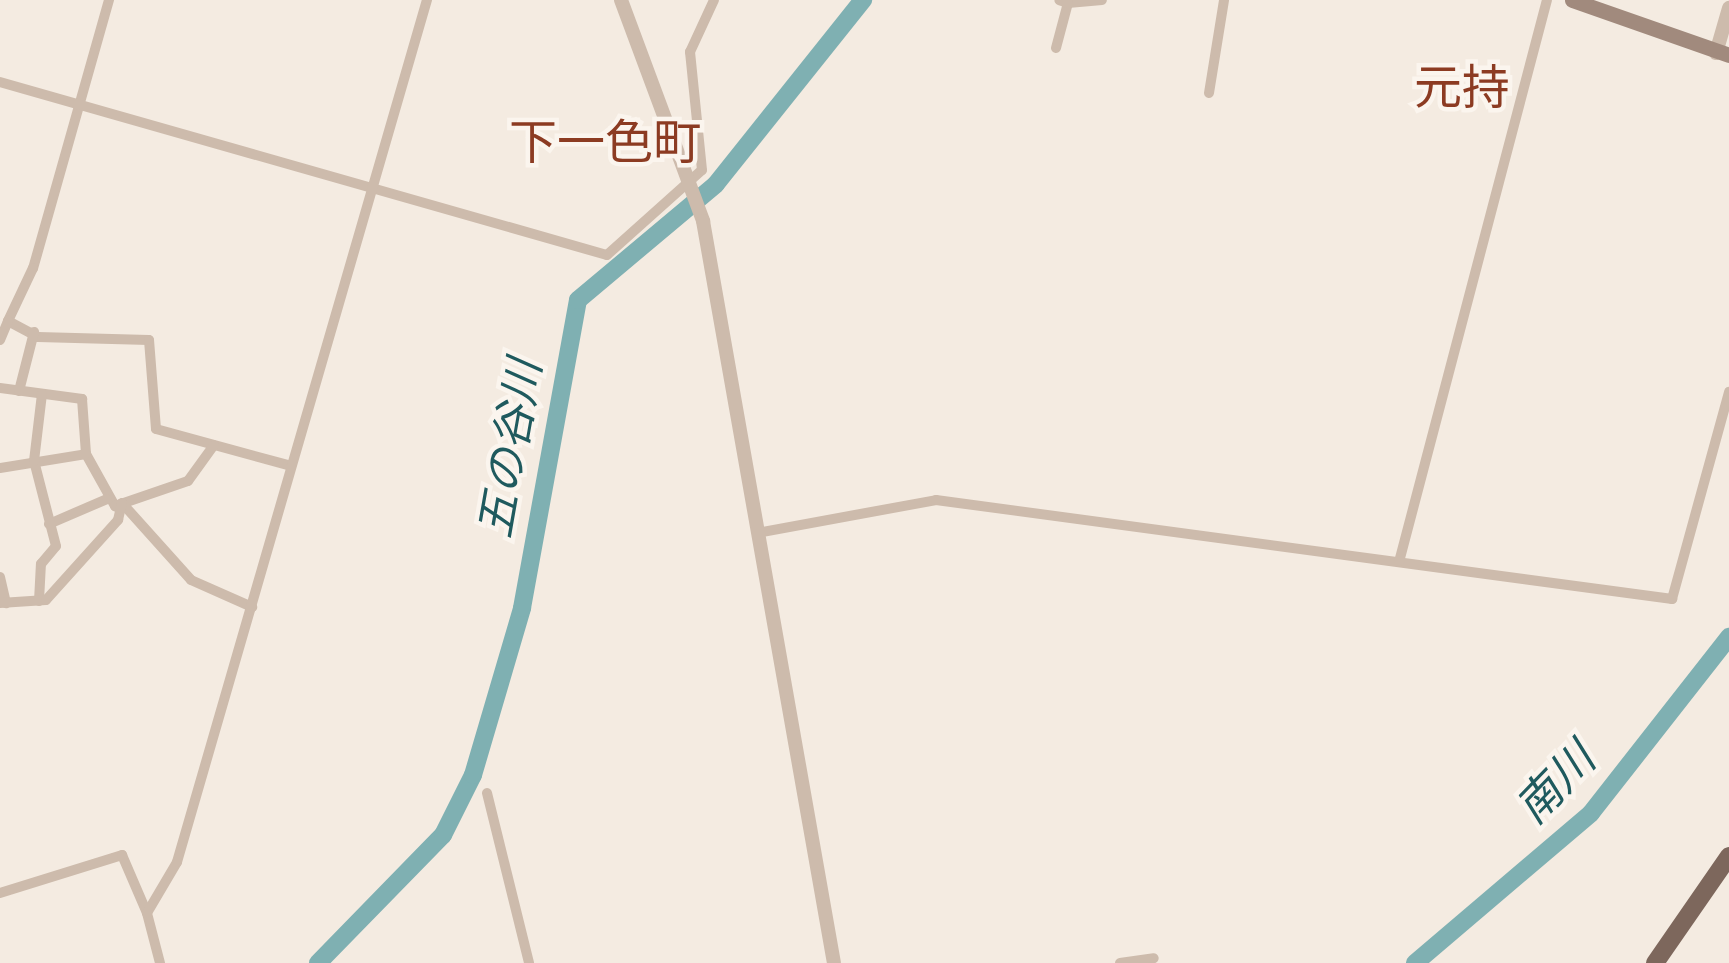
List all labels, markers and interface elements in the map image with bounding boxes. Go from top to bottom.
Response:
district label: 元持 [1414,60,1510,118]
district label: 下一色町 [509,115,701,173]
water label: 五の谷川 [469,356,553,542]
water label: 南川 [1505,733,1607,835]

